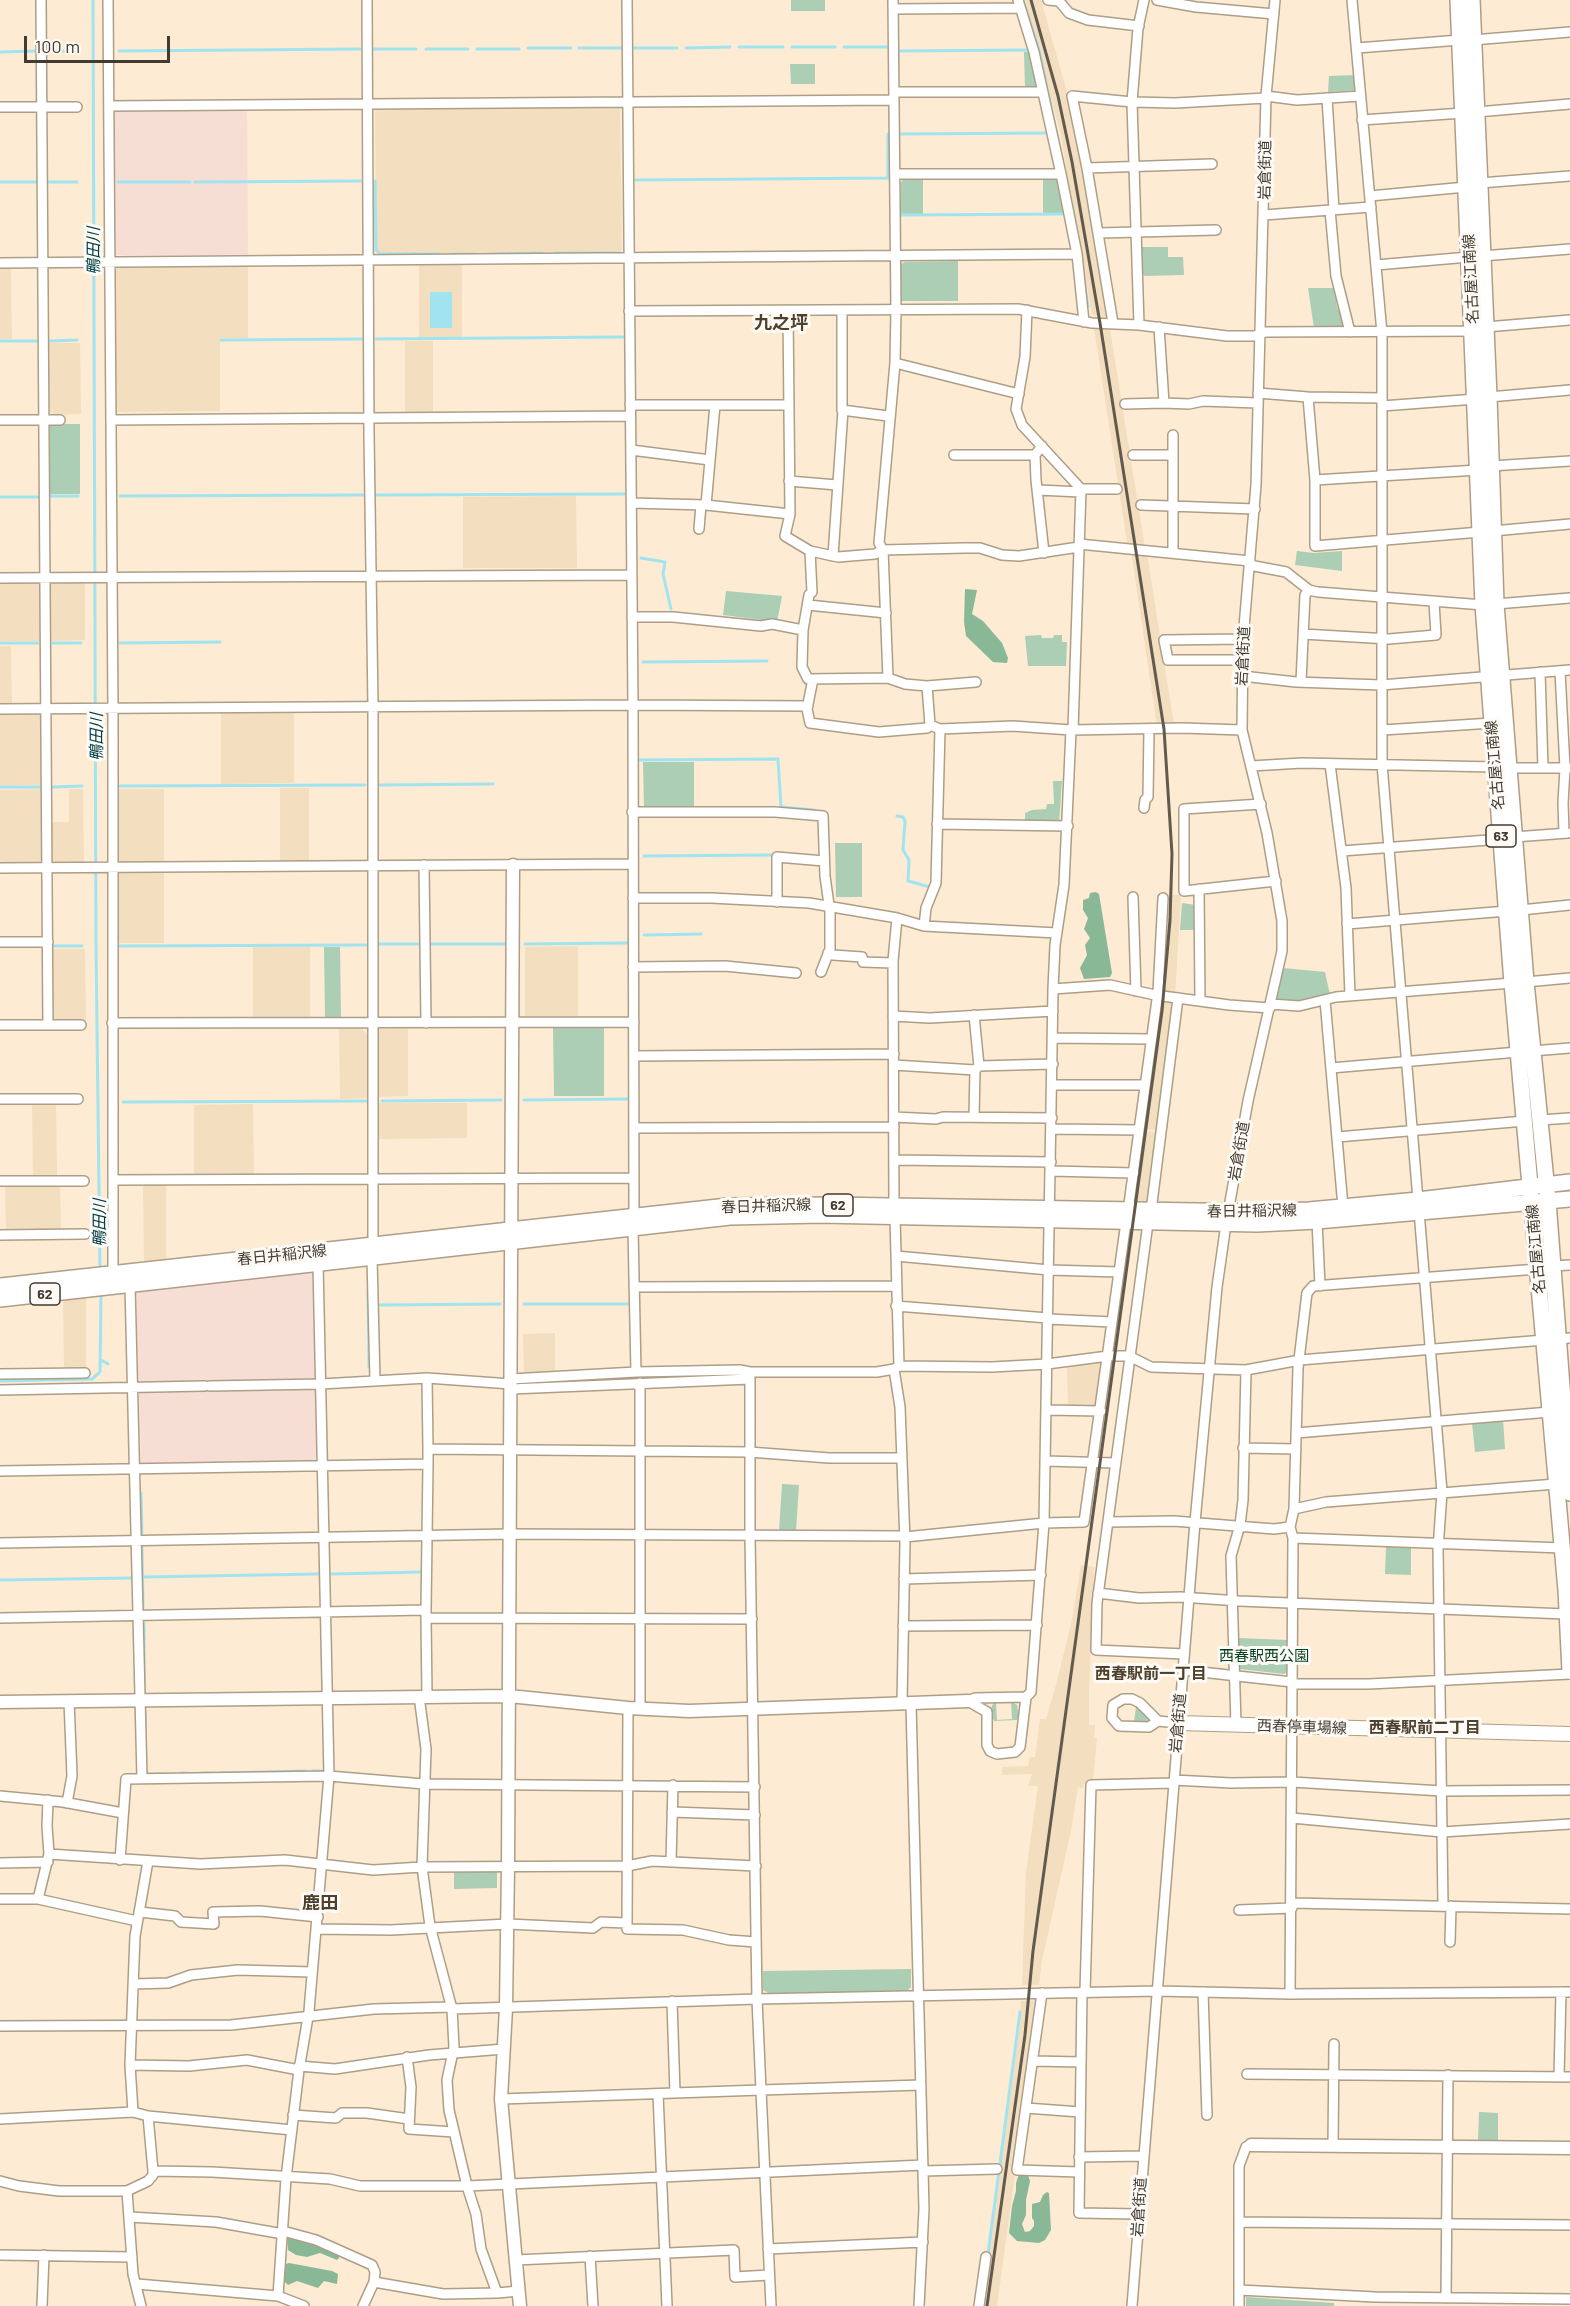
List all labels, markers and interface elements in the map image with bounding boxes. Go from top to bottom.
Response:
scale bar [27,24,172,62]
text: 100 m [35,35,80,57]
street label: 岩倉街道 [1255,140,1275,200]
water label: 鴨田川 [84,227,104,275]
street label: 名古屋江南線 [1460,234,1482,324]
district label: 九之坪 [754,312,808,334]
street label: 岩倉街道 [1232,626,1254,686]
water label: 鴨田川 [87,713,107,761]
street label: 名古屋江南線 [1482,719,1508,811]
road number: 63 [1486,825,1516,847]
street label: 岩倉街道 [1225,1120,1253,1182]
road number: 62 [823,1194,853,1216]
street label: 春日井稲沢線 [721,1195,811,1217]
water label: 鴨田川 [90,1199,110,1247]
street label: 春日井稲沢線 [1207,1201,1297,1221]
street label: 名古屋江南線 [1523,1203,1549,1295]
street label: 春日井稲沢線 [236,1241,328,1269]
road number: 62 [30,1283,60,1305]
park label: 西春駅西公園 [1219,1647,1309,1665]
district label: 西春駅前一丁目 [1095,1664,1207,1684]
street label: 岩倉街道 [1166,1692,1190,1754]
street label: 西春停車場線 [1257,1716,1347,1738]
district label: 西春駅前二丁目 [1369,1718,1481,1738]
district label: 鹿田 [302,1892,338,1914]
street label: 岩倉街道 [1128,2176,1150,2238]

